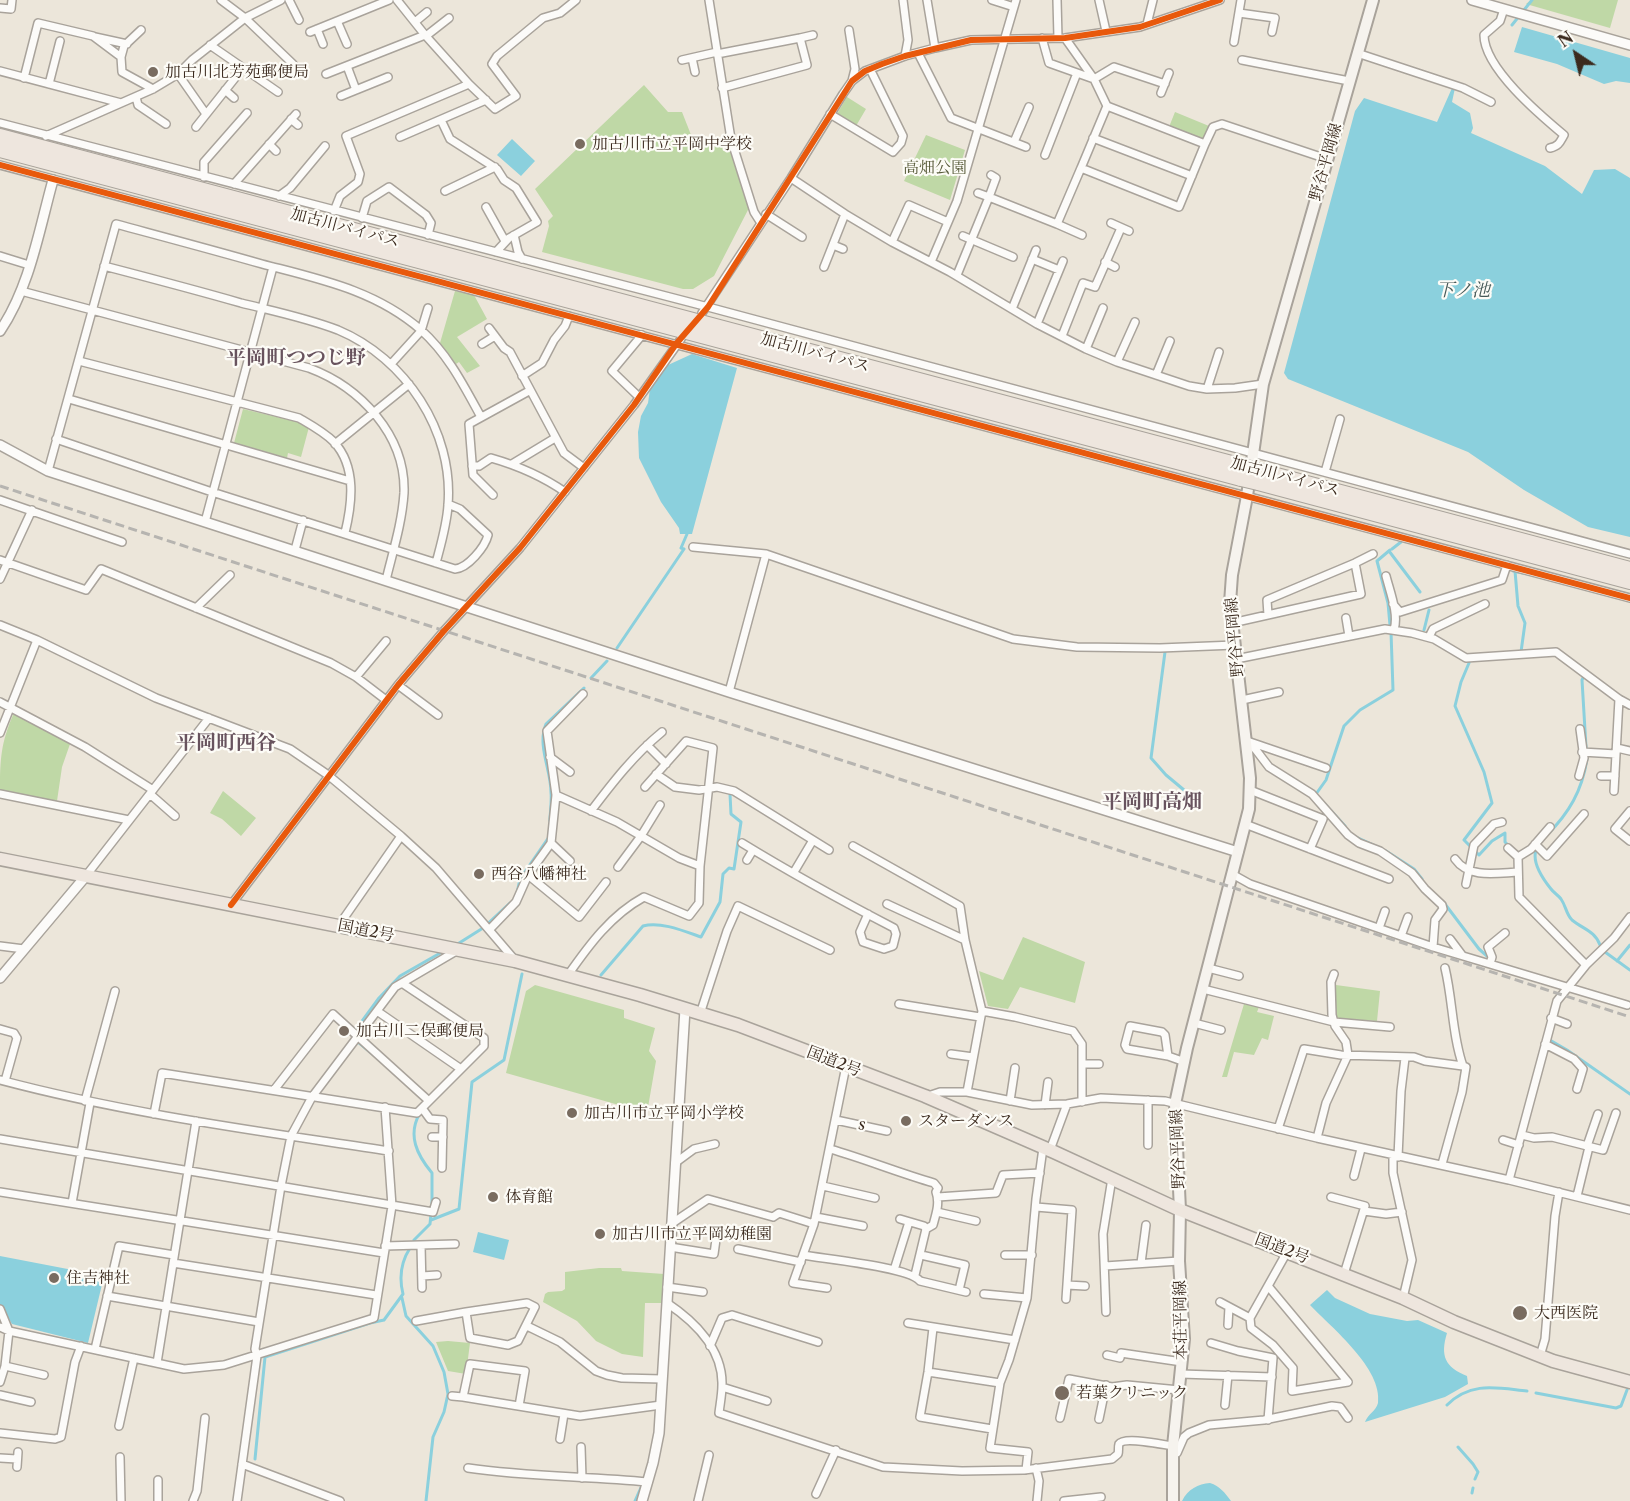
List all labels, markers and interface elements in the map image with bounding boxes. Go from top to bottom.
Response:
north arrow [1546,24,1606,84]
text: N [1554,27,1577,51]
place label: 加古川北芳苑郵便局 [165,62,309,82]
marker: 加古川北芳苑郵便局 [146,65,160,79]
street label: 野谷平岡線 [1306,121,1346,203]
place label: 加古川市立平岡中学校 [592,134,752,154]
marker: 加古川市立平岡中学校 [573,137,587,151]
park label: 高畑公園 [903,158,967,178]
street label: 加古川バイパス [288,204,402,252]
water label: 下ノ池 [1436,280,1490,302]
street label: 加古川バイパス [758,329,872,377]
district label: 平岡町つつじ野 [226,346,366,370]
street label: 加古川バイパス [1228,453,1342,501]
street label: 野谷平岡線 [1222,596,1248,678]
district label: 平岡町西谷 [176,731,276,755]
district label: 平岡町高畑 [1102,790,1202,814]
place label: 西谷八幡神社 [491,864,587,884]
marker: 西谷八幡神社 [472,867,486,881]
street label: 国道2号 [336,916,396,946]
place label: 加古川二俣郵便局 [356,1021,484,1041]
marker: 加古川二俣郵便局 [337,1024,351,1038]
street label: 国道2号 [804,1043,864,1081]
place label: 加古川市立平岡小学校 [584,1103,744,1123]
marker: 加古川市立平岡小学校 [565,1106,579,1120]
street label: 野谷平岡線 [1167,1109,1189,1189]
place label: スターダンス [918,1111,1014,1131]
marker: スターダンス [899,1114,913,1128]
street label: s [856,1115,868,1135]
place label: 体育館 [505,1187,553,1207]
marker: 体育館 [486,1190,500,1204]
place label: 加古川市立平岡幼稚園 [612,1224,772,1244]
marker: 加古川市立平岡幼稚園 [593,1227,607,1241]
street label: 国道2号 [1252,1230,1312,1268]
place label: 住吉神社 [66,1268,130,1288]
marker: 住吉神社 [47,1271,61,1285]
street label: 本荘平岡線 [1171,1280,1191,1360]
place label: 大西医院 [1534,1303,1598,1323]
marker: 大西医院 [1511,1304,1529,1322]
place label: 若葉クリニック [1076,1383,1188,1403]
marker: 若葉クリニック [1053,1384,1071,1402]

